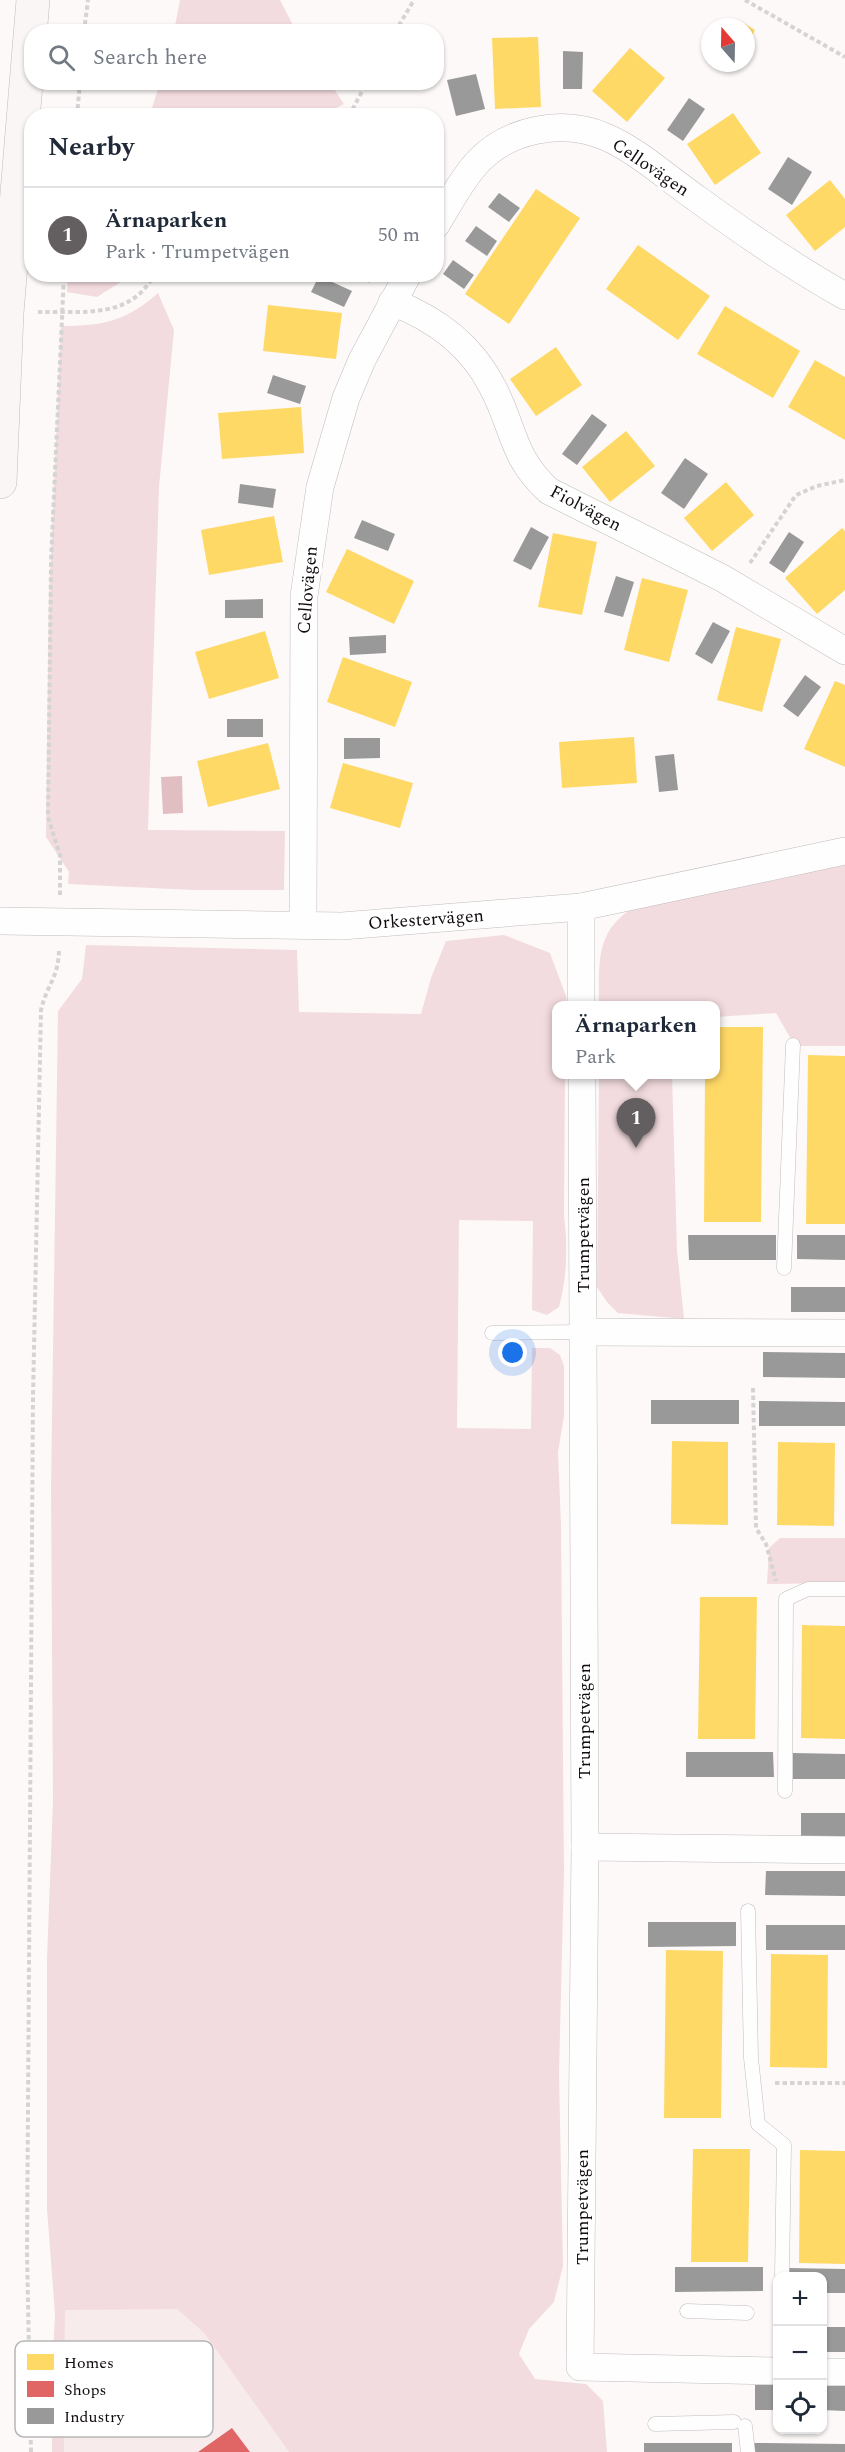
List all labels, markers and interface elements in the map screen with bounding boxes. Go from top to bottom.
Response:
north arrow [701,18,755,72]
search box [24,24,444,90]
icon: search [45,41,78,74]
text: Search here [93,41,207,74]
text: Nearby [48,127,134,167]
street label: Cellovägen [607,132,695,203]
text: Ärnaparken [105,204,227,237]
text: 1 [62,220,73,250]
text: 50 m [378,220,420,250]
text: Park · Trumpetvägen [105,237,290,267]
street label: Fiolvägen [545,478,626,539]
street label: Cellovägen [290,545,325,635]
street label: Orkestervägen [367,902,485,937]
popup [552,1001,720,1079]
text: Ärnaparken [575,1009,697,1042]
text: Park [575,1042,616,1072]
pin: 1 [616,1098,656,1148]
street label: Trumpetvägen [570,1177,597,1293]
your location [498,1338,527,1367]
street label: Trumpetvägen [571,1663,598,1779]
street label: Trumpetvägen [569,2149,596,2265]
map controls [773,2272,827,2434]
button: + [773,2272,827,2326]
button: − [773,2326,827,2380]
legend [15,2341,213,2437]
text: Homes [64,2351,114,2375]
text: Shops [64,2378,106,2402]
button: locate [773,2380,827,2434]
text: Industry [64,2405,125,2429]

